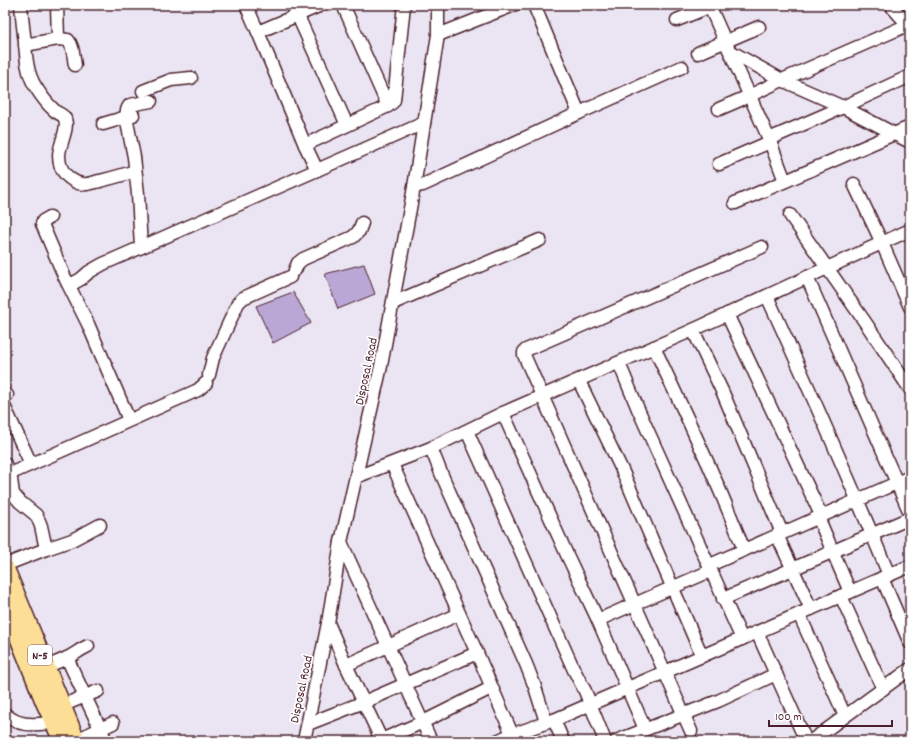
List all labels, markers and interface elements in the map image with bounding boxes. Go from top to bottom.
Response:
street label: Disposal Road [351,336,384,407]
road number: N-5 [28,645,52,665]
street label: Disposal Road [286,654,319,725]
scale bar [769,702,892,728]
text: 100 m [775,709,802,726]

